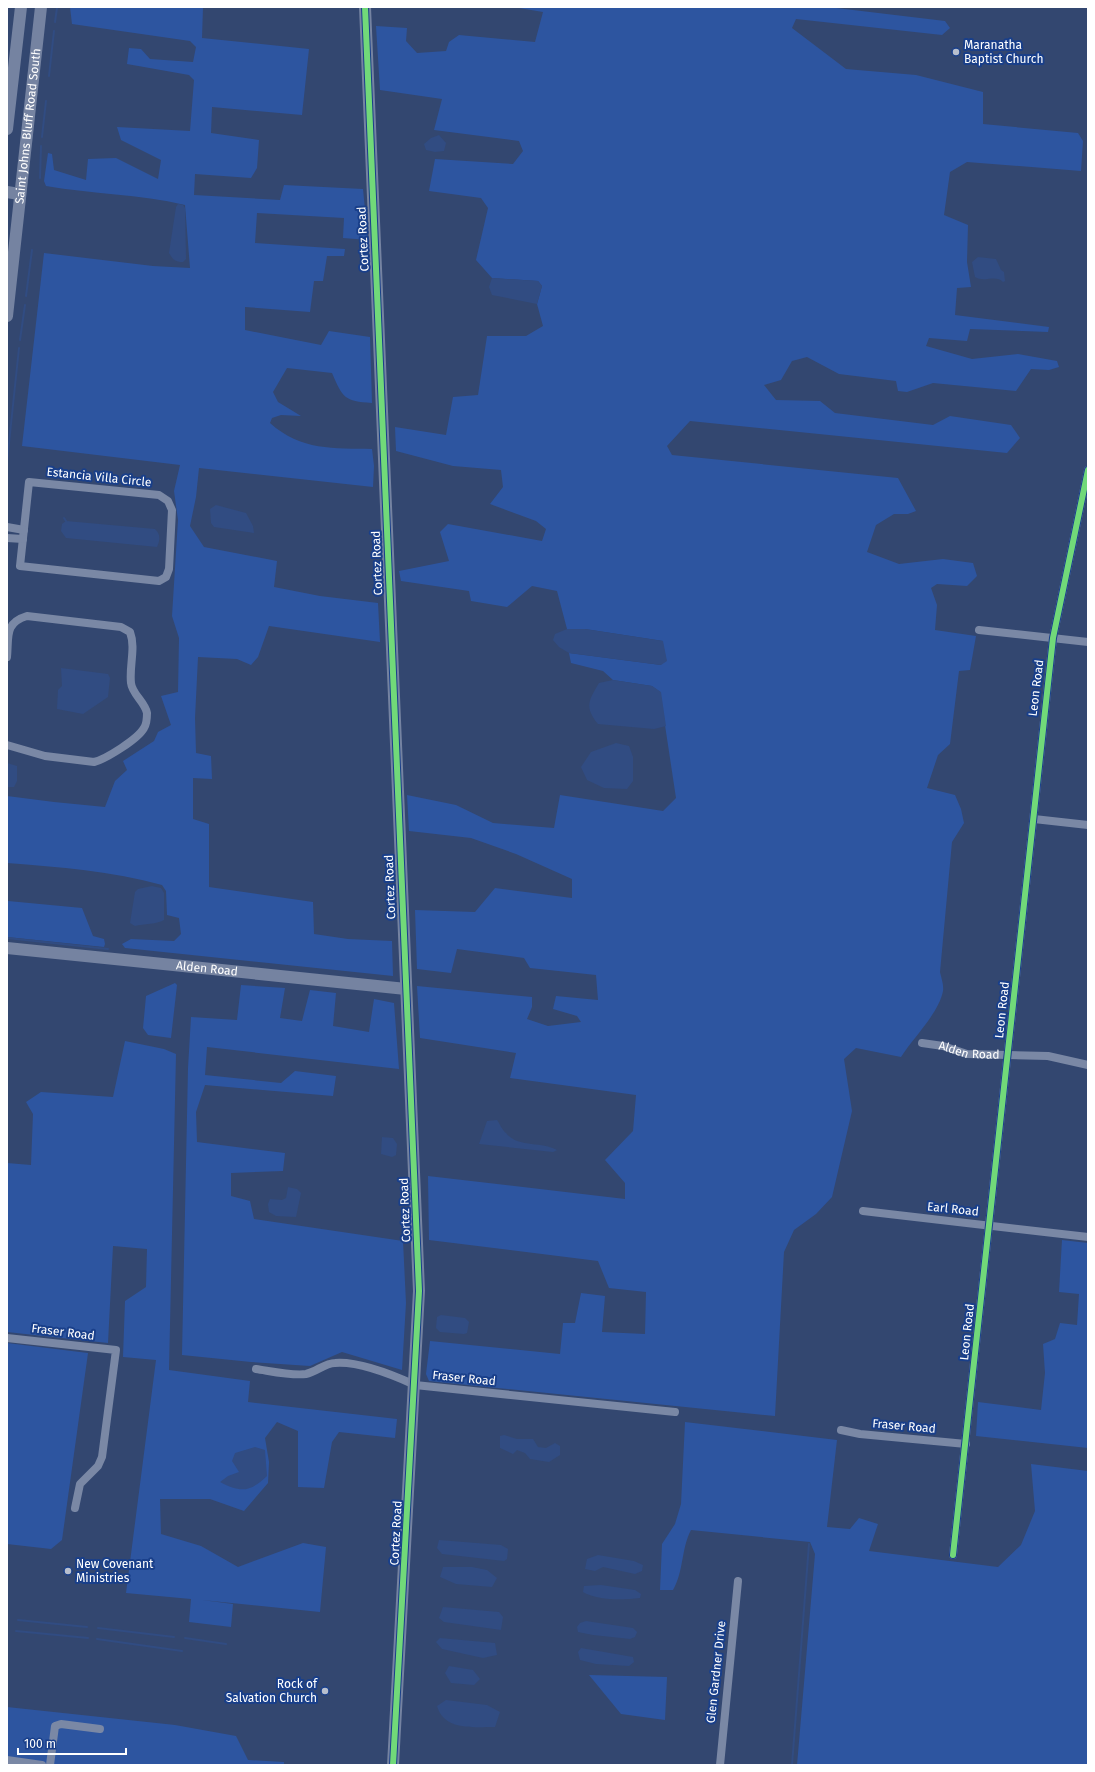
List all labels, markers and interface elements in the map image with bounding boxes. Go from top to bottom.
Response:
place label: Maranatha Baptist Church [964,38,1043,66]
marker: Maranatha Baptist Church [951,47,961,57]
street label: Saint Johns Bluff Road South [12,48,43,205]
street label: Cortez Road [354,206,372,272]
street label: Estancia Villa Circle [46,465,152,489]
street label: Cortez Road [369,530,385,596]
street label: Leon Road [1026,659,1046,717]
street label: Cortez Road [382,854,398,920]
street label: Alden Road [175,958,239,979]
street label: Leon Road [992,981,1012,1039]
street label: Alden Road [938,1038,1000,1062]
street label: Cortez Road [397,1177,413,1243]
street label: Earl Road [927,1199,979,1219]
street label: Leon Road [957,1303,977,1361]
street label: Fraser Road [31,1321,95,1343]
street label: Fraser Road [432,1368,496,1388]
street label: Fraser Road [872,1416,936,1436]
street label: Cortez Road [387,1500,405,1566]
place label: New Covenant Ministries [76,1557,154,1585]
marker: New Covenant Ministries [63,1566,73,1576]
street label: Glen Gardner Drive [704,1620,728,1724]
place label: Rock of Salvation Church [226,1677,318,1705]
marker: Rock of Salvation Church [320,1686,330,1696]
scale bar [18,1730,126,1756]
text: 100 m [24,1737,56,1751]

